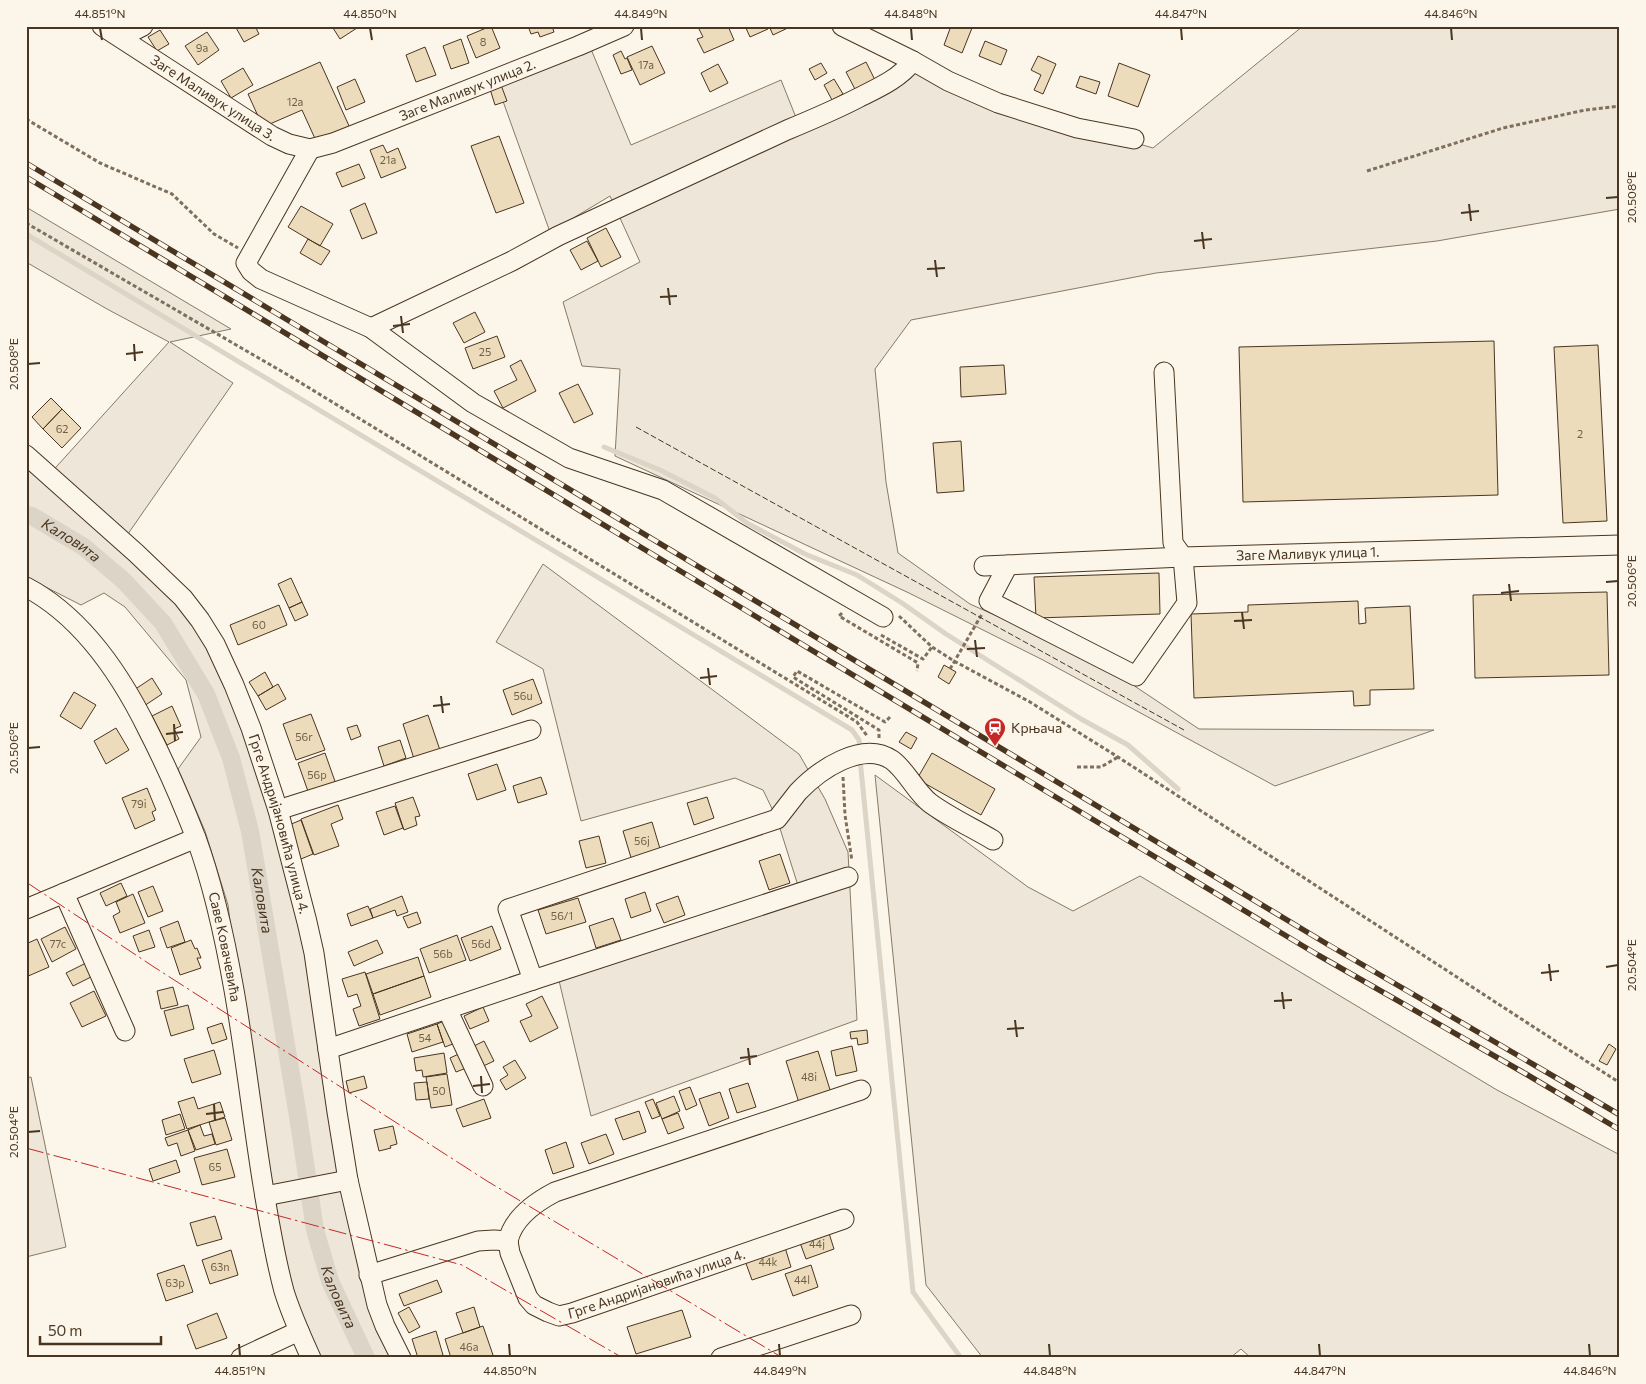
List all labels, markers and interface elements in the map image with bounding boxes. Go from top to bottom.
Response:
text: 44.851°N [74,6,126,20]
text: 44.850°N [343,6,397,20]
text: 44.849°N [614,6,668,20]
text: 44.848°N [884,6,938,20]
text: 44.847°N [1155,6,1207,20]
text: 44.846°N [1424,6,1478,20]
house number: 8 [480,35,487,48]
house number: 9a [196,41,208,54]
street label: Заге Маливук улица 3. [148,51,278,144]
street label: Заге Маливук улица 2. [397,55,538,124]
house number: 17a [638,58,654,71]
house number: 12a [287,95,303,108]
house number: 21a [380,153,396,166]
text: 20.508°E [1624,171,1638,223]
text: 20.508°E [6,338,20,390]
house number: 25 [479,345,491,358]
house number: 62 [56,422,68,435]
house number: 2 [1577,427,1583,440]
water label: Каловита [39,514,105,565]
street label: Заге Маливук улица 1. [1236,543,1380,564]
text: 20.506°E [1624,555,1638,607]
house number: 60 [252,618,266,631]
house number: 56u [513,689,533,702]
station icon: Крњача [983,716,1007,747]
place label: Крњача [1011,719,1062,736]
text: 20.506°E [6,722,20,774]
house number: 56r [295,730,313,743]
street label: Грге Андријановића улица 4. [246,732,314,916]
house number: 56p [307,768,327,781]
house number: 79i [131,797,147,810]
house number: 56j [634,834,650,847]
water label: Каловита [248,866,277,935]
street label: Саве Ковачевића [205,890,245,1003]
house number: 56/1 [551,909,573,922]
house number: 77c [50,937,66,950]
house number: 56d [471,937,491,950]
text: 20.504°E [1624,939,1638,991]
house number: 56b [433,947,453,960]
house number: 54 [419,1031,432,1044]
house number: 48i [801,1070,817,1083]
house number: 50 [432,1084,446,1097]
text: 20.504°E [6,1106,20,1158]
house number: 65 [209,1160,222,1173]
house number: 44j [809,1237,825,1250]
street label: Грге Андријановића улица 4. [566,1245,747,1322]
house number: 44k [758,1255,778,1268]
house number: 63n [210,1260,230,1273]
water label: Каловита [318,1263,361,1331]
house number: 44l [794,1273,810,1286]
house number: 63p [165,1276,185,1289]
scale bar [40,1314,161,1346]
text: 50 m [48,1321,82,1339]
house number: 46a [459,1340,479,1353]
text: 44.851°N [214,1363,266,1377]
text: 44.850°N [483,1363,537,1377]
text: 44.849°N [753,1363,807,1377]
text: 44.848°N [1023,1363,1077,1377]
text: 44.847°N [1294,1363,1346,1377]
text: 44.846°N [1563,1363,1617,1377]

